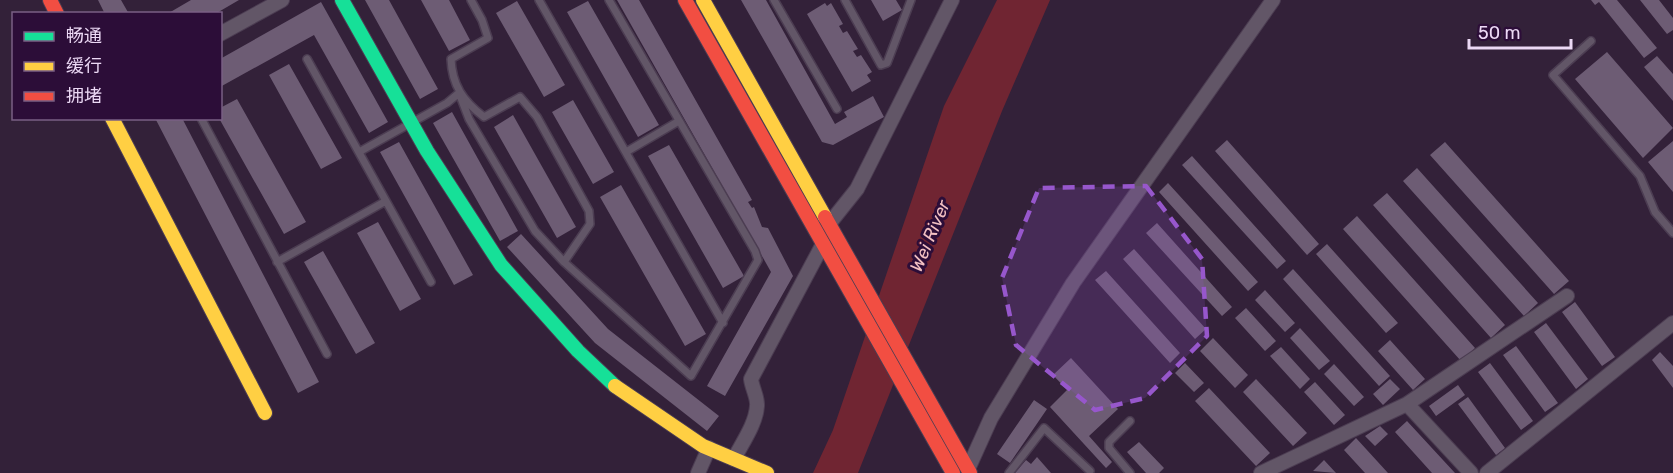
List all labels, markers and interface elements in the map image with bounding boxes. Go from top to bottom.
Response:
legend [12,12,222,120]
scale bar [1469,12,1571,50]
text: 50 m [1478,22,1521,44]
text: 畅通 [66,25,102,47]
text: 缓行 [66,55,102,77]
text: 拥堵 [66,85,102,107]
water label: Wei River [905,196,955,275]

